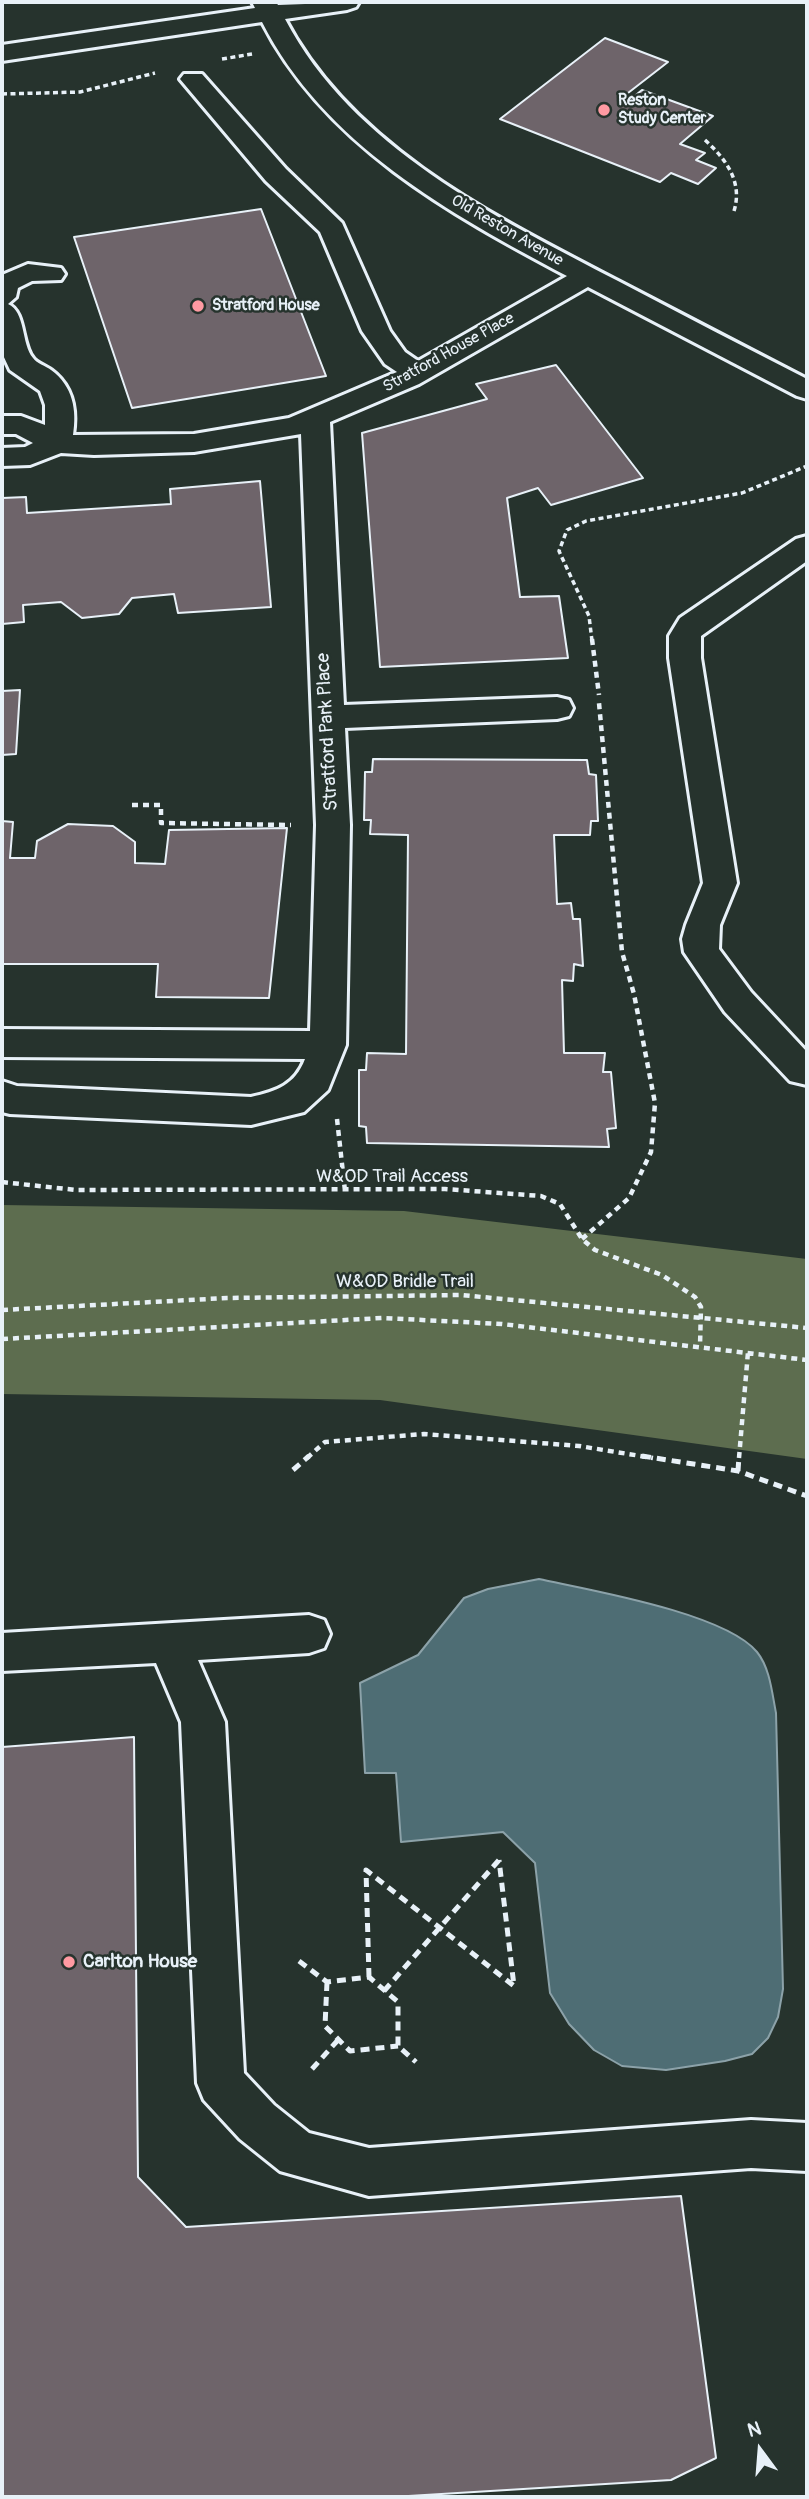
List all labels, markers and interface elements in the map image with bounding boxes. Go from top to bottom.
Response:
place label: Reston Study Center [618,91,706,129]
marker: Reston Study Center [596,102,612,118]
street label: Old Reston Avenue [448,191,566,271]
place label: Stratford House [212,296,320,316]
marker: Stratford House [190,298,206,314]
street label: Stratford House Place [380,309,518,397]
street label: Stratford Park Place [312,652,344,812]
street label: W&OD Trail Access [316,1166,468,1188]
street label: W&OD Bridle Trail [336,1271,474,1293]
place label: Carlton House [83,1951,197,1973]
marker: Carlton House [61,1954,77,1970]
north arrow [725,2415,795,2485]
text: N [745,2417,764,2443]

